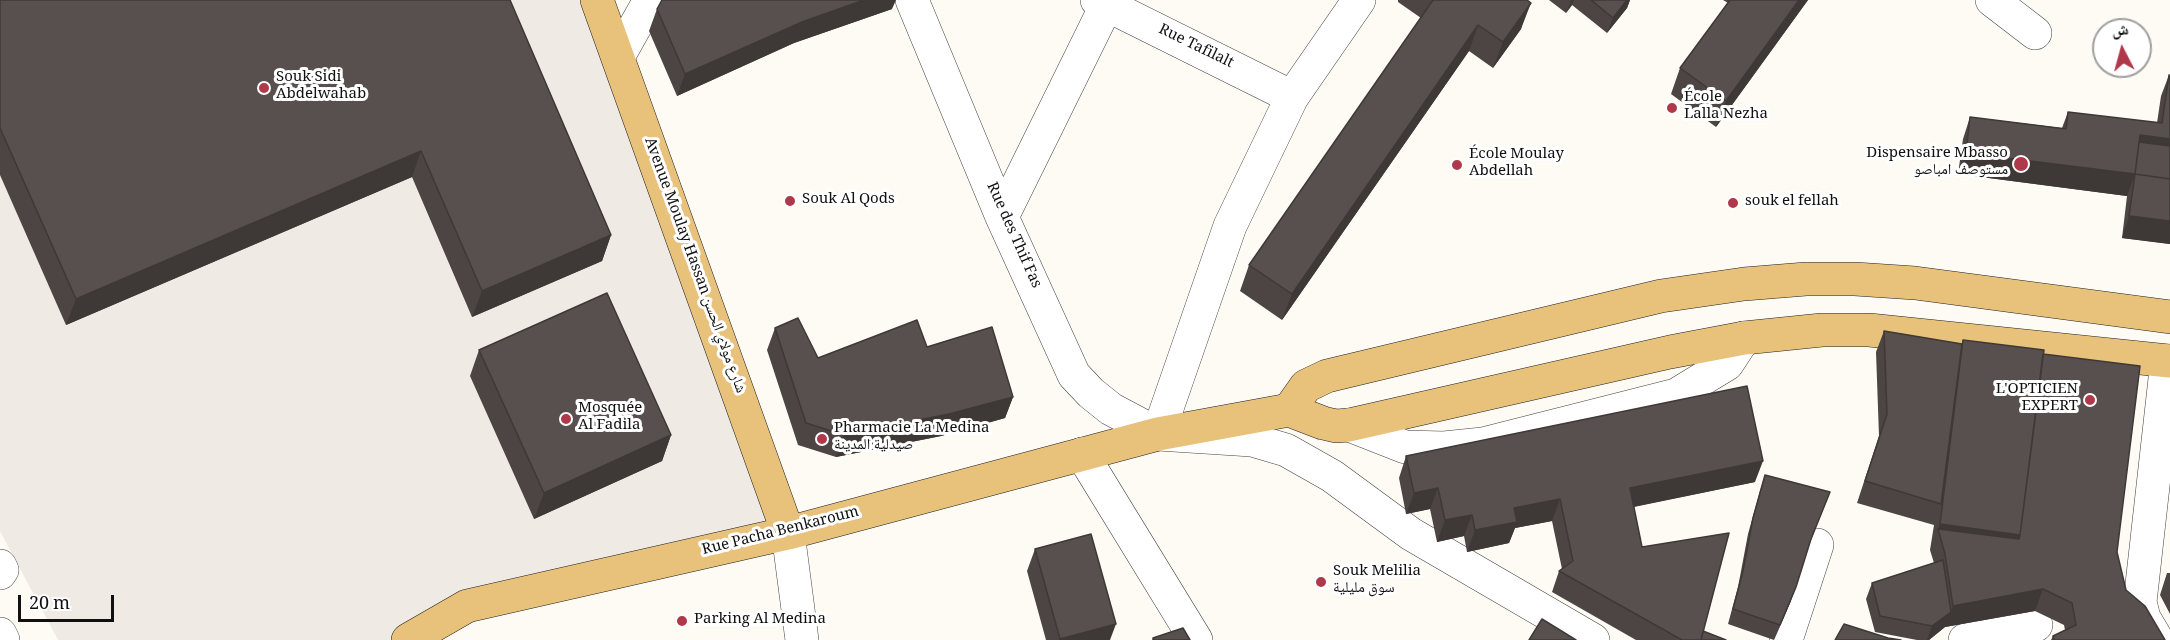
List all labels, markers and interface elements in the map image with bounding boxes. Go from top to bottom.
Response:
text: ش [2110,17,2130,46]
north arrow [2092,18,2152,78]
street label: Rue Tafilalt [1155,22,1235,74]
place label: Souk Sidi Abdelwahab [276,70,366,105]
marker: Souk Sidi Abdelwahab [257,81,271,95]
place label: École Lalla Nezha [1684,90,1768,125]
marker: École Lalla Nezha [1665,101,1679,115]
street label: Avenue Moulay Hassan شارع مولاي الحسن [638,136,748,396]
place label: Dispensaire Mbasso مستوصف امباصو [1866,146,2008,181]
place label: École Moulay Abdellah [1469,147,1564,182]
marker: Dispensaire Mbasso مستوصف امباصو [2012,155,2030,173]
marker: École Moulay Abdellah [1450,158,1464,172]
street label: Rue des Thif Fas [981,180,1043,292]
place label: Souk Al Qods [802,192,895,210]
marker: Souk Al Qods [783,194,797,208]
place label: souk el fellah [1745,194,1839,212]
marker: souk el fellah [1726,196,1740,210]
place label: L'OPTICIEN EXPERT [1996,382,2078,417]
marker: L'OPTICIEN EXPERT [2083,393,2097,407]
place label: Mosquée Al Fadila [578,401,642,436]
marker: Mosquée Al Fadila [559,412,573,426]
place label: Pharmacie La Medina صيدلية المدينة [834,421,990,456]
marker: Pharmacie La Medina صيدلية المدينة [815,432,829,446]
street label: Rue Pacha Benkaroum [701,505,861,561]
place label: Souk Melilia سوق مليلية [1333,564,1421,599]
marker: Souk Melilia سوق مليلية [1314,575,1328,589]
scale bar [21,583,117,621]
text: 20 m [29,590,70,620]
place label: Parking Al Medina [694,612,826,630]
marker: Parking Al Medina [675,614,689,628]

